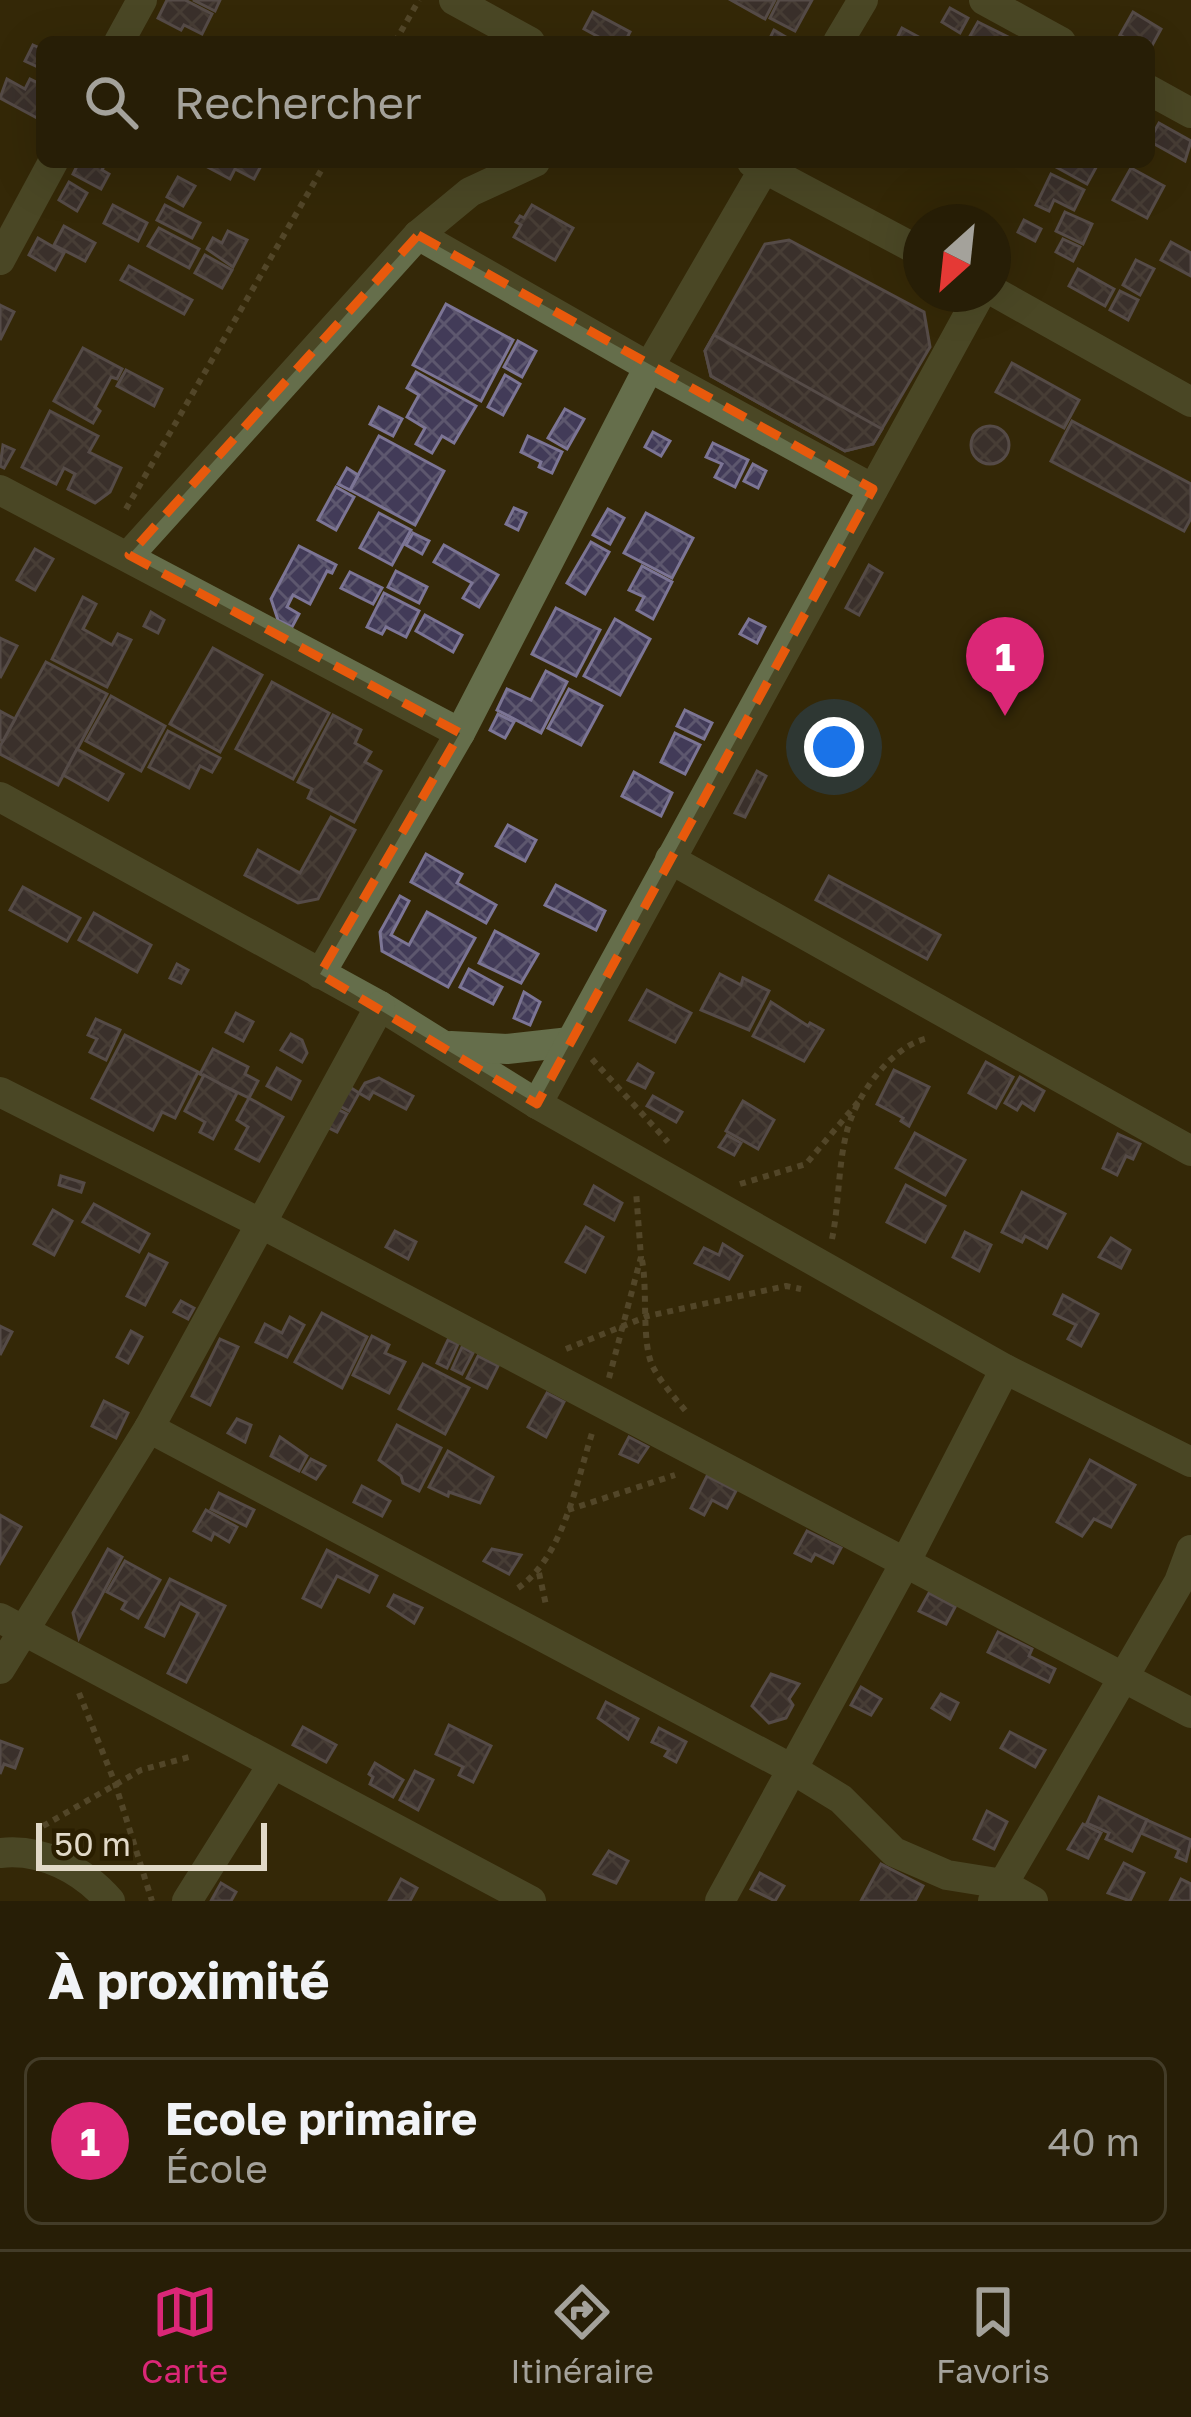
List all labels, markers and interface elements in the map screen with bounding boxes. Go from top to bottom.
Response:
search box [36,36,1155,168]
icon: search [78,69,144,135]
text: Rechercher [174,75,422,129]
north arrow [903,204,1011,312]
pin: 1 [966,617,1044,716]
your location [804,717,864,777]
scale bar [36,1817,267,1870]
text: 50 m [54,1824,131,1863]
text: À proximité [48,1949,330,2010]
text: Ecole primaire [165,2091,477,2145]
text: 1 [80,2118,100,2165]
text: 40 m [1048,2118,1140,2165]
text: École [165,2145,268,2192]
tab: Carte [141,2279,228,2390]
tab: Itinéraire [510,2279,654,2390]
tab: Favoris [936,2279,1050,2390]

